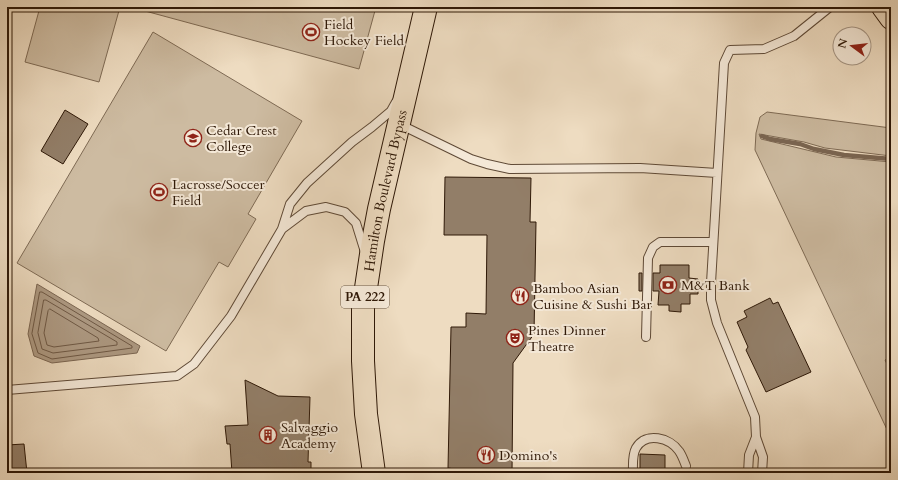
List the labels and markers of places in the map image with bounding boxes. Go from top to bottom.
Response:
place label: Field Hockey Field [324,15,404,50]
sports icon: Field Hockey Field [301,22,321,42]
place label: Cedar Crest College [206,121,277,156]
school or university icon: Cedar Crest College [183,128,203,148]
place label: Lacrosse/Soccer Field [172,175,266,210]
sports icon: Lacrosse/Soccer Field [149,182,169,202]
bank icon: M&T Bank [658,275,678,295]
place label: M&T Bank [681,276,750,295]
place label: Bamboo Asian Cuisine & Sushi Bar [533,279,653,314]
restaurant icon: Bamboo Asian Cuisine & Sushi Bar [510,286,530,306]
place label: Pines Dinner Theatre [528,321,607,356]
theatre icon: Pines Dinner Theatre [505,328,525,348]
place label: Salvaggio Academy [281,418,338,453]
building icon: Salvaggio Academy [258,425,278,445]
restaurant icon: Domino's [476,445,496,465]
place label: Domino's [499,446,557,465]

